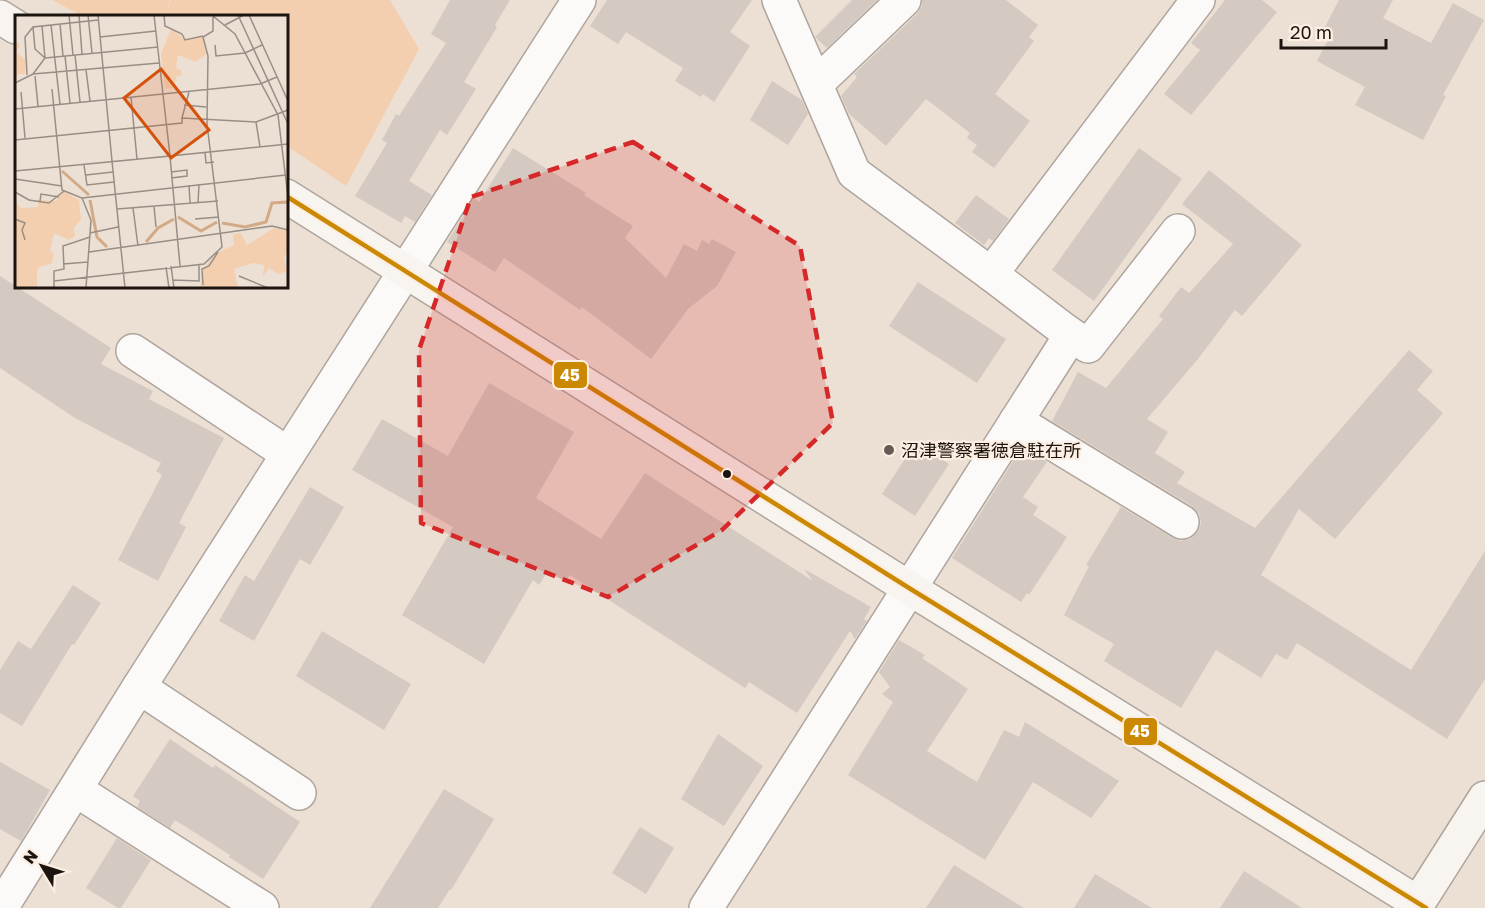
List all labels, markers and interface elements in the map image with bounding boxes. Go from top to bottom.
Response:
scale bar [1281,12,1386,50]
inset map [15,15,288,288]
text: 20 m [1290,21,1332,43]
line badge: 45 [553,361,588,389]
text: 45 [560,365,580,385]
place label: 沼津警察署徳倉駐在所 [901,439,1081,461]
marker: 沼津警察署徳倉駐在所 [882,443,896,457]
unlabelled marker [721,468,733,480]
line badge: 45 [1123,717,1158,746]
text: 45 [1130,721,1150,741]
north arrow [12,836,72,896]
text: N [19,846,42,868]

